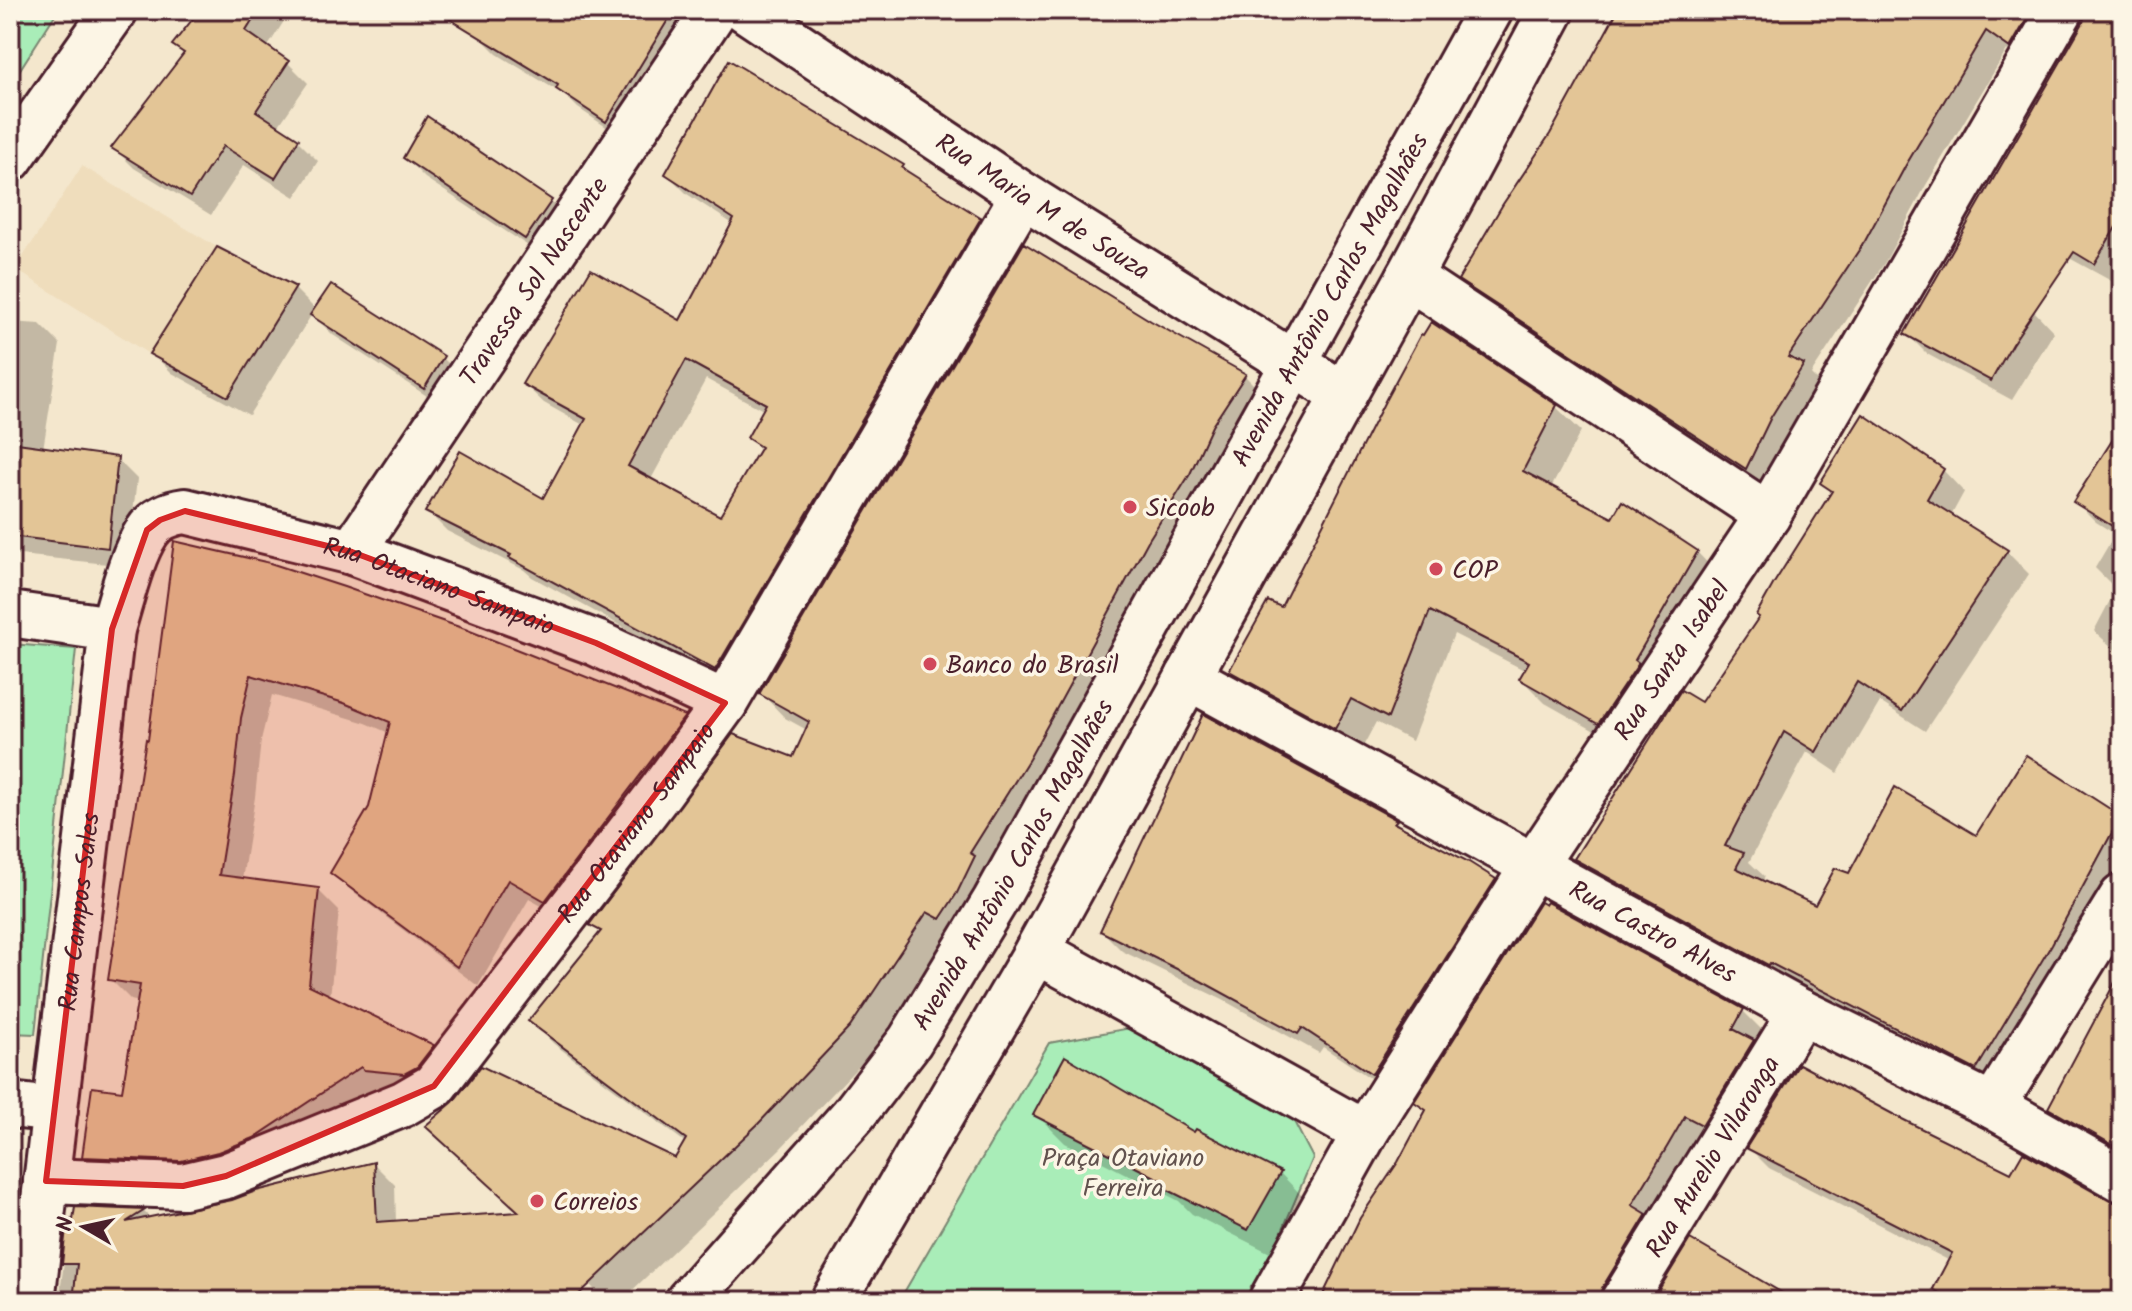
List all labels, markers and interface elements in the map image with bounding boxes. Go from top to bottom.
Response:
street label: Rua Maria M de Souza [926,123,1158,292]
street label: Avenida Antônio Carlos Magalhães [1221,126,1441,475]
street label: Travessa Sol Nascente [450,169,621,395]
place label: Sicoob [1146,488,1215,530]
marker: Sicoob [1121,498,1139,516]
street label: Rua Otaciano Sampaio [319,527,560,649]
place label: COP [1452,550,1499,592]
marker: COP [1427,560,1445,578]
street label: Rua Santa Isabel [1604,572,1742,750]
place label: Banco do Brasil [946,645,1119,687]
marker: Banco do Brasil [921,655,939,673]
street label: Avenida Antônio Carlos Magalhães [902,692,1126,1040]
street label: Rua Otaviano Sampaio [547,714,727,933]
street label: Rua Campos Sales [48,810,113,1014]
street label: Rua Castro Alves [1560,870,1744,996]
street label: Rua Aurelio Vilaronga [1635,1048,1792,1267]
park label: Praça Otaviano Ferreira [1042,1138,1204,1210]
place label: Correios [553,1182,638,1224]
north arrow [44,1187,124,1267]
marker: Correios [528,1192,546,1210]
text: N [48,1215,85,1234]

